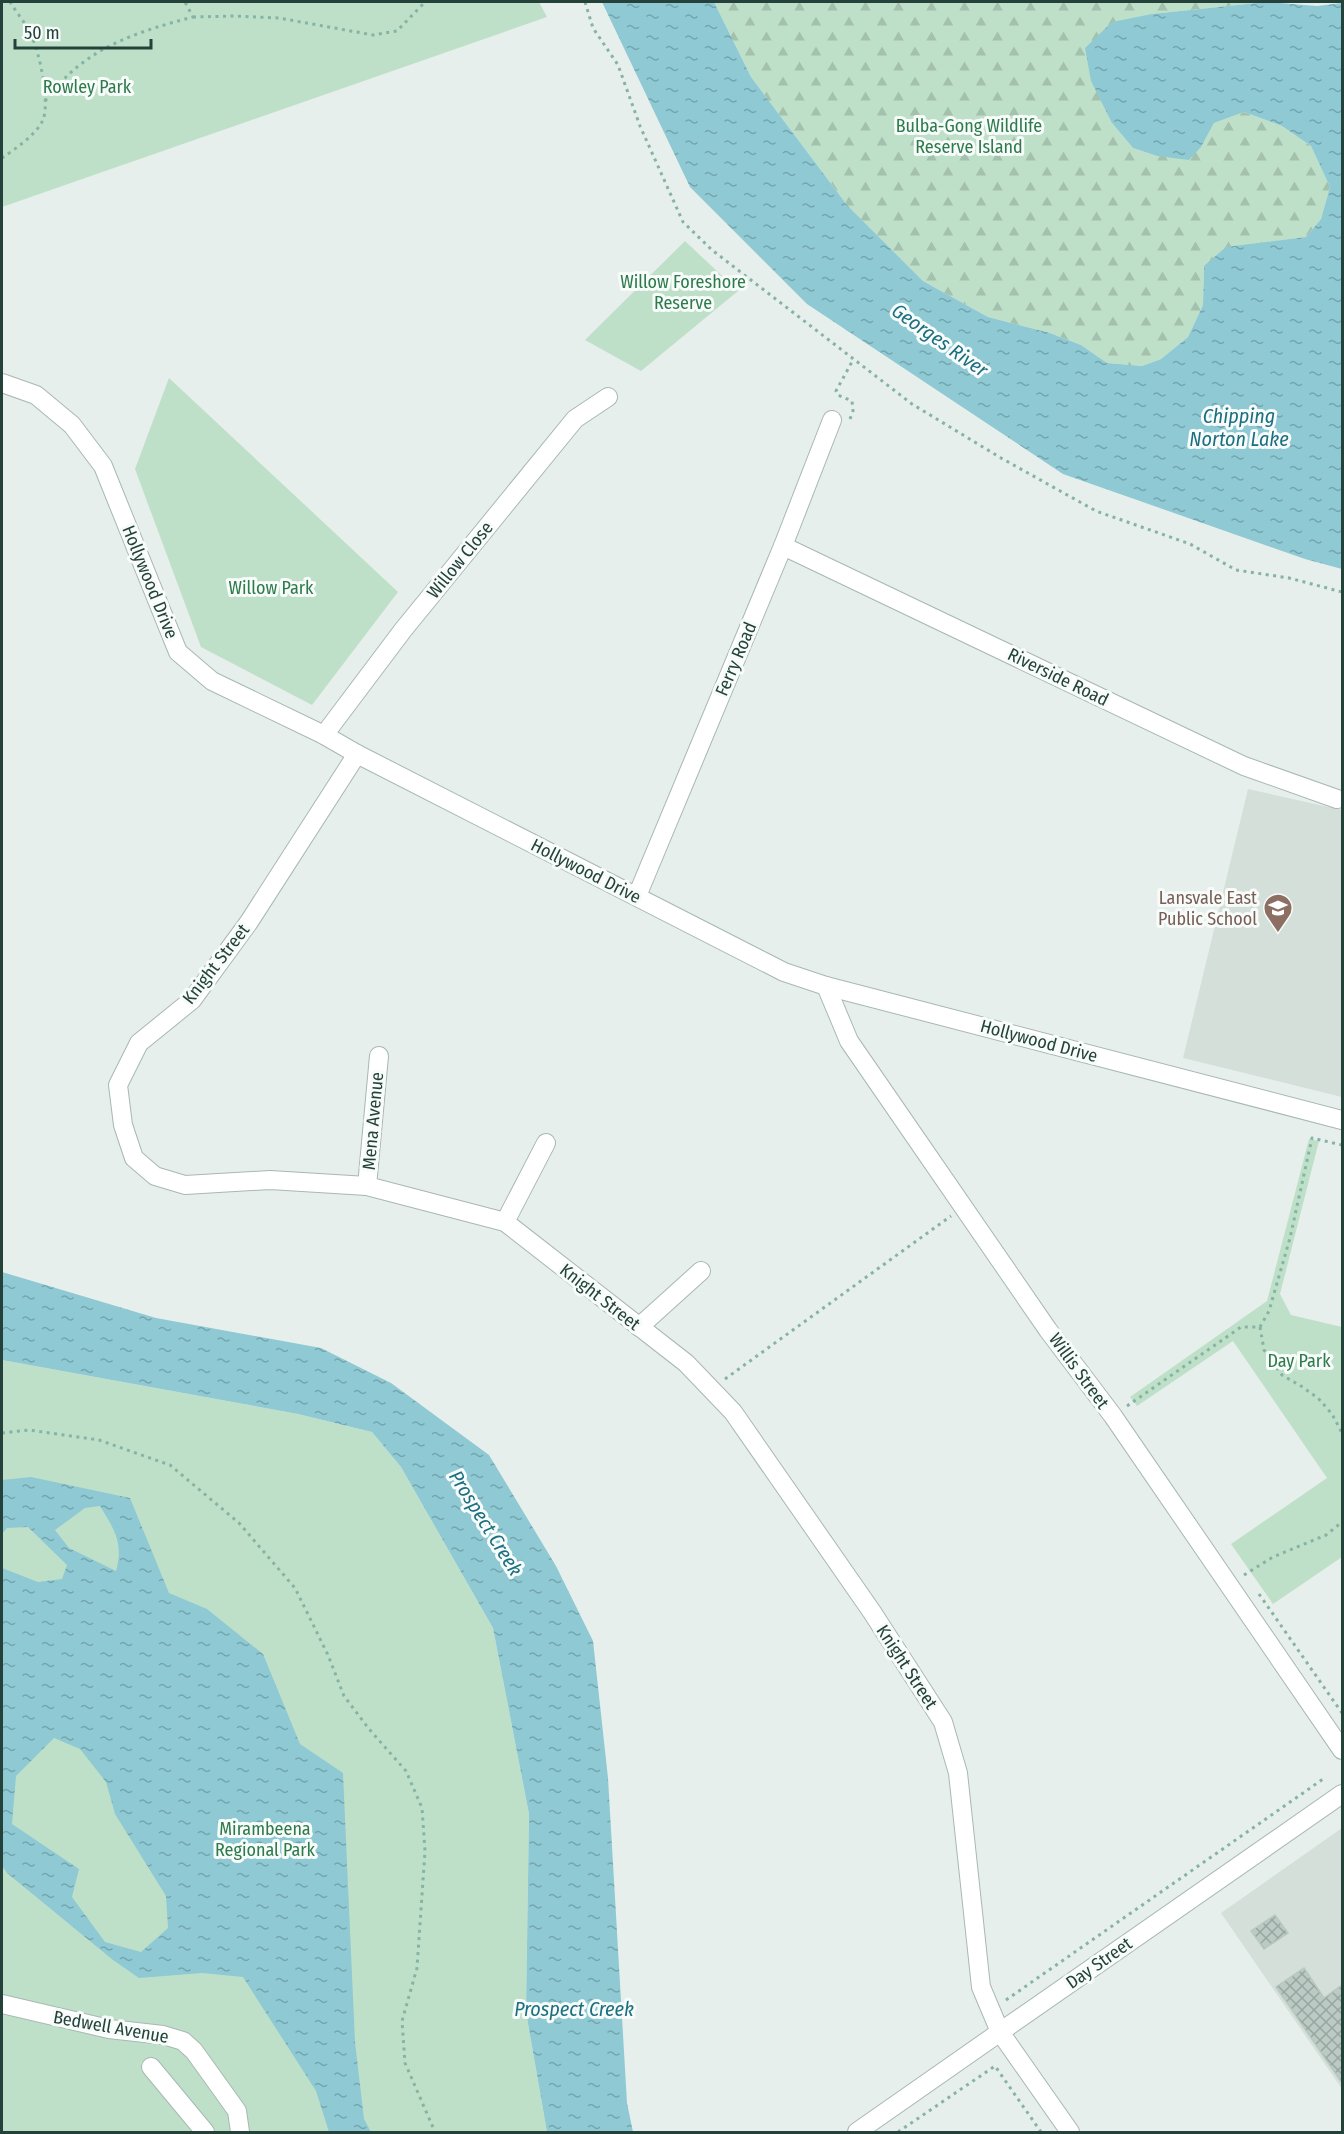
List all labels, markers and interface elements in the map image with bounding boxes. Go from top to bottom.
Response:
scale bar [15,12,152,50]
text: 50 m [24,22,60,44]
park label: Rowley Park [43,76,132,98]
park label: Bulba-Gong Wildlife Reserve Island [896,115,1042,158]
park label: Willow Foreshore Reserve [620,271,746,314]
water label: Georges River [887,298,994,382]
water label: Chipping Norton Lake [1189,404,1289,451]
street label: Willow Close [422,517,498,603]
street label: Hollywood Drive [117,522,183,642]
park label: Willow Park [229,577,314,599]
street label: Ferry Road [711,619,761,699]
street label: Riverside Road [1004,643,1112,711]
street label: Hollywood Drive [527,834,645,908]
place label: Lansvale East Public School [1158,887,1257,930]
school or university icon: Lansvale East Public School [1262,892,1294,934]
street label: Knight Street [178,919,254,1009]
street label: Hollywood Drive [978,1015,1100,1067]
street label: Mena Avenue [358,1071,388,1171]
street label: Knight Street [555,1259,645,1335]
street label: Willis Street [1044,1329,1114,1413]
park label: Day Park [1267,1350,1331,1372]
water label: Prospect Creek [444,1466,528,1580]
street label: Knight Street [872,1621,942,1713]
park label: Mirambeena Regional Park [215,1818,316,1861]
street label: Day Street [1062,1932,1136,1994]
water label: Prospect Creek [514,1997,634,2021]
street label: Bedwell Avenue [52,2006,171,2048]

